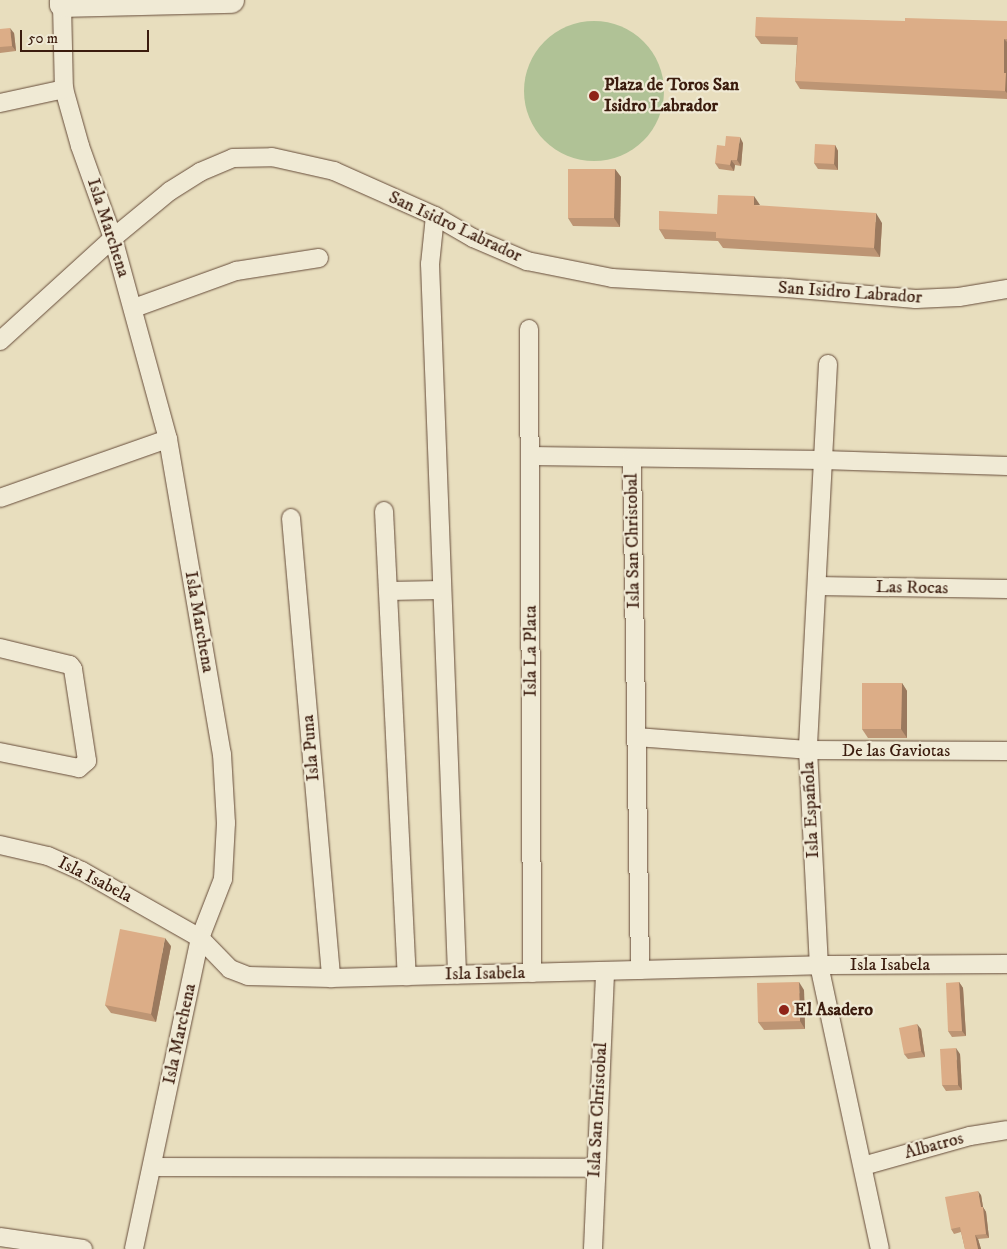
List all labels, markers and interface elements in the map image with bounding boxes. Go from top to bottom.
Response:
scale bar [22,20,151,52]
text: 50 m [28,29,58,48]
place label: Plaza de Toros San Isidro Labrador [604,75,739,118]
marker: Plaza de Toros San Isidro Labrador [588,90,600,102]
street label: Isla Marchena [82,176,134,280]
street label: San Isidro Labrador [385,187,525,267]
street label: San Isidro Labrador [777,277,923,309]
street label: Isla San Christobal [621,473,645,609]
street label: Isla Marchena [179,570,219,674]
street label: Las Rocas [876,577,948,599]
street label: Isla La Plata [520,605,542,697]
street label: Isla Puna [297,714,325,782]
street label: De las Gaviotas [842,740,950,762]
street label: Isla Española [798,761,824,859]
street label: Isla Isabela [54,852,136,908]
street label: Isla Isabela [850,954,930,976]
street label: Isla Isabela [445,963,525,985]
street label: Isla Marchena [159,982,201,1086]
place label: El Asadero [794,999,873,1021]
marker: El Asadero [778,1004,790,1016]
street label: Isla San Christobal [584,1042,612,1178]
street label: Albatros [902,1128,966,1164]

